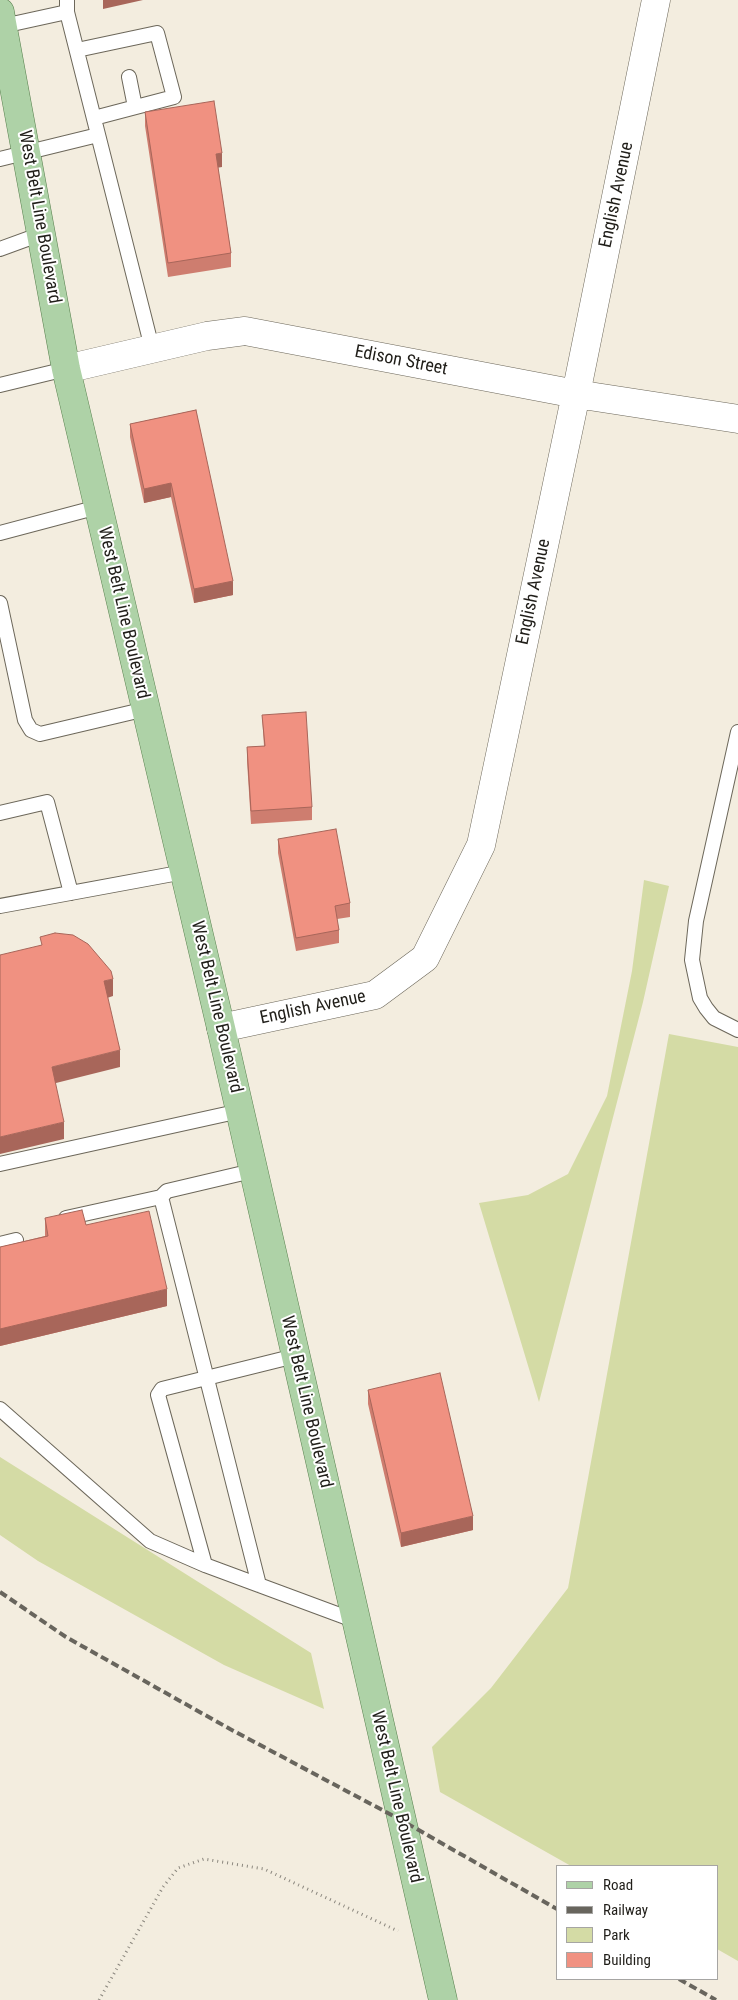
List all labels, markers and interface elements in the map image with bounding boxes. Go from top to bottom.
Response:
street label: West Belt Line Boulevard [13,129,65,305]
street label: English Avenue [595,140,639,250]
street label: Edison Street [353,341,449,381]
street label: West Belt Line Boulevard [93,525,153,701]
street label: English Avenue [512,537,556,647]
street label: West Belt Line Boulevard [186,919,246,1095]
street label: English Avenue [258,986,368,1030]
street label: West Belt Line Boulevard [276,1314,336,1490]
street label: West Belt Line Boulevard [366,1709,426,1885]
legend [556,1865,718,1980]
text: Road [603,1876,633,1894]
text: Railway [603,1901,648,1919]
text: Park [603,1926,630,1944]
text: Building [603,1951,651,1969]

